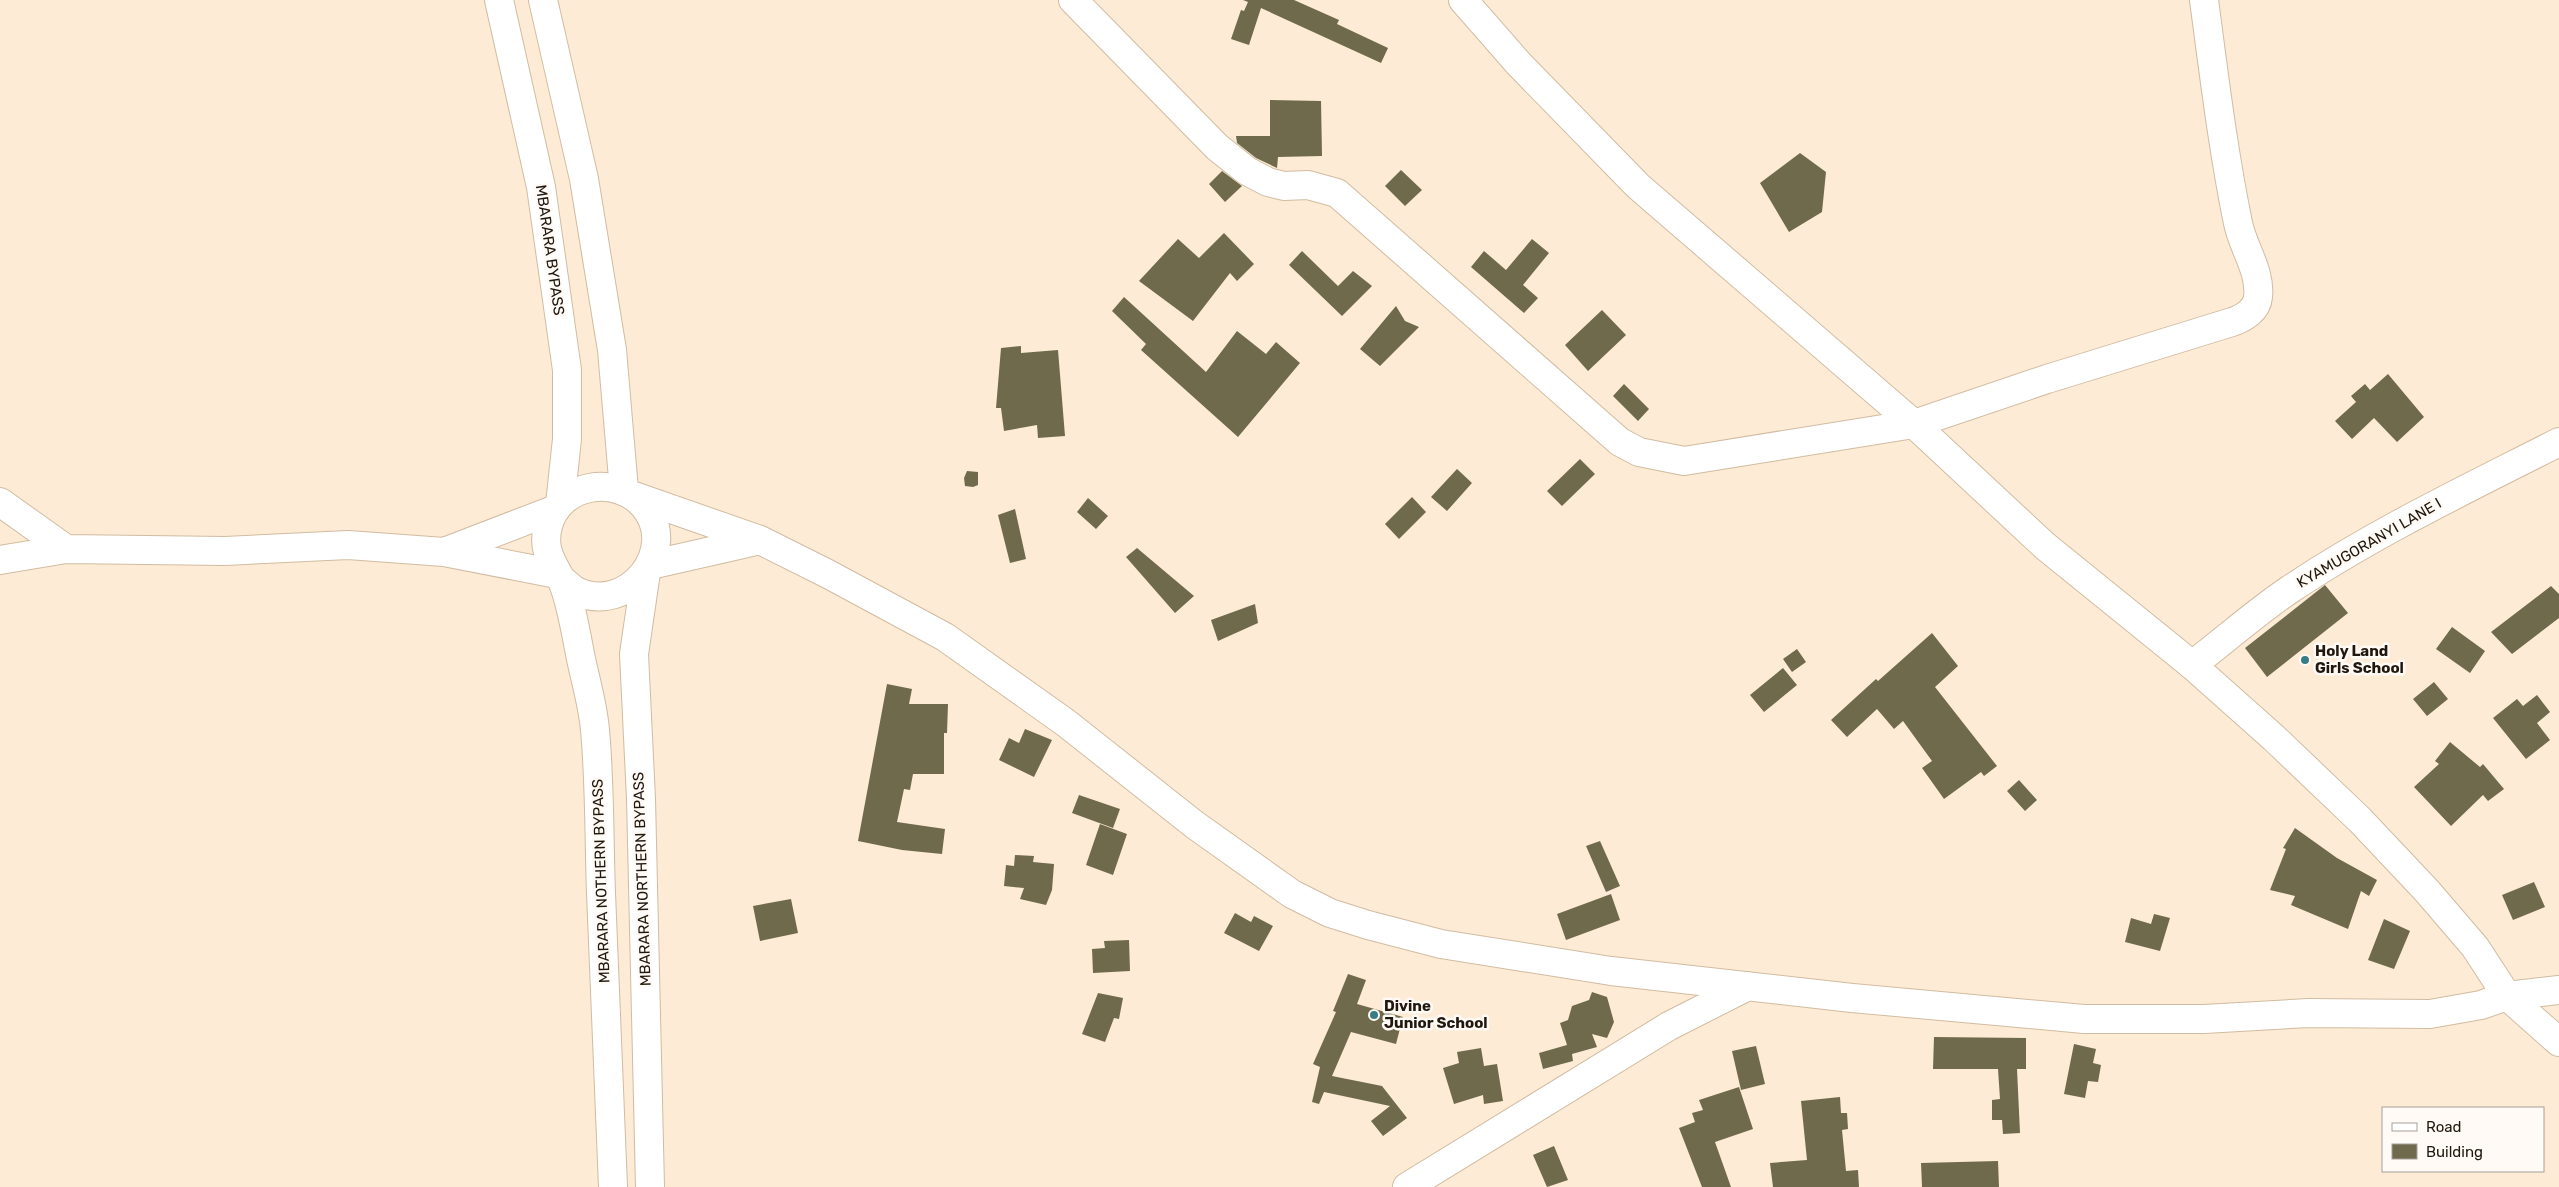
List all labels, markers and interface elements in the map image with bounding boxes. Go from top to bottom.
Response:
street label: MBARARA BYPASS [532,183,568,317]
street label: KYAMUGORANYI LANE I [2293,494,2445,592]
place label: Holy Land Girls School [2315,642,2404,677]
marker: Holy Land Girls School [2299,654,2311,666]
street label: MBARARA NORTHERN BYPASS [629,771,655,987]
street label: MBARARA NOTHERN BYPASS [588,778,614,984]
place label: Divine Junior School [1384,997,1488,1032]
marker: Divine Junior School [1368,1009,1380,1021]
legend [2382,1107,2544,1172]
text: Road [2426,1118,2462,1136]
text: Building [2426,1143,2483,1161]

